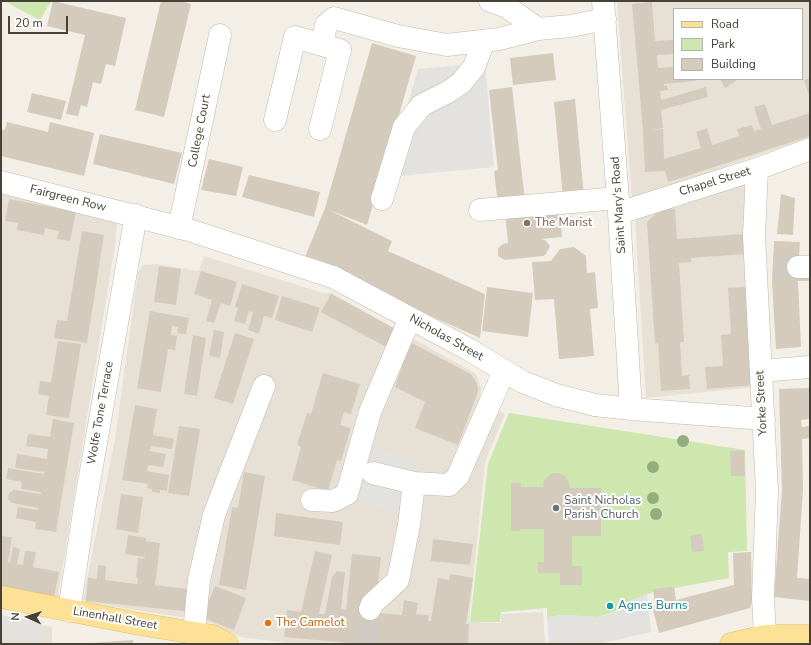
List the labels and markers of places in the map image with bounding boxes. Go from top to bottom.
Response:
place label: The Marist [535,216,592,230]
marker: The Marist [522,218,532,228]
place label: Saint Nicholas Parish Church [564,494,641,522]
marker: Saint Nicholas Parish Church [551,503,561,513]
place label: Agnes Burns [618,599,688,613]
marker: Agnes Burns [605,601,615,611]
place label: The Camelot [276,616,345,630]
marker: The Camelot [263,618,273,628]

